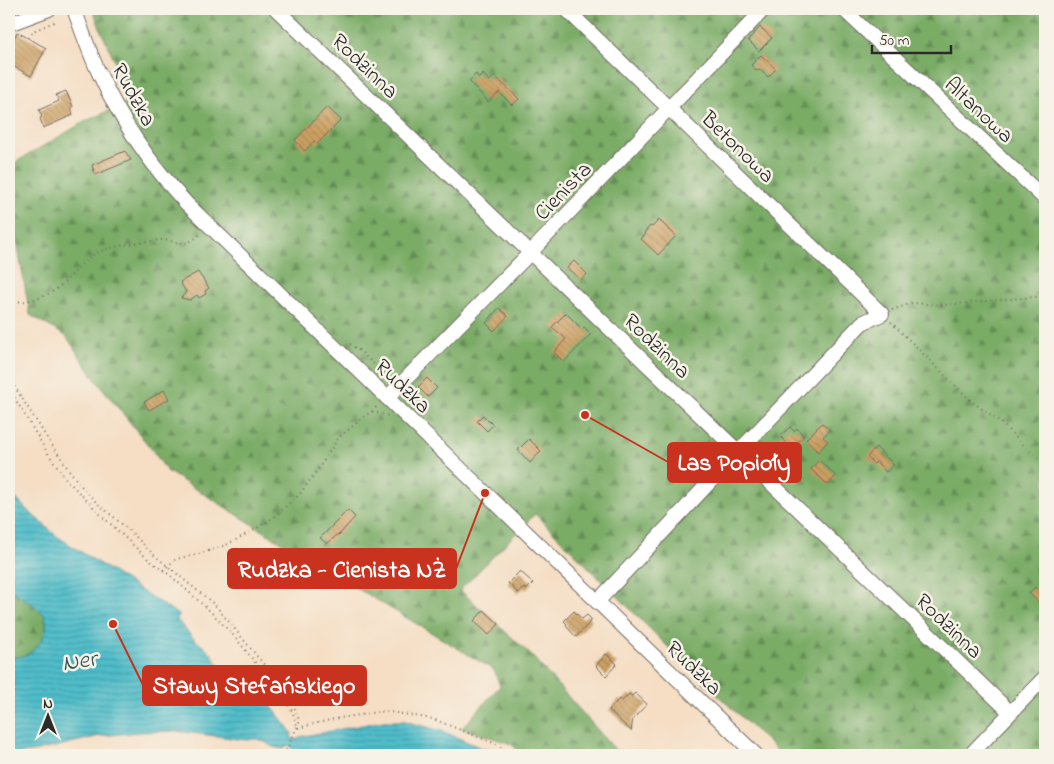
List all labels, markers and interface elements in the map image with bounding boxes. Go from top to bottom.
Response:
scale bar [872,22,950,54]
street label: Rodzinna [323,27,405,107]
text: 50 m [879,30,910,52]
street label: Rudzka [102,58,163,133]
street label: Altanowa [936,70,1020,152]
street label: Betonowa [692,104,781,192]
street label: Cienista [528,155,600,229]
street label: Rodzinna [615,307,697,387]
street label: Rudzka [366,352,437,422]
callout: Las Popioły [668,443,801,482]
text: Las Popioły [678,447,790,483]
callout: Rudzka - Cienista NŻ [228,549,456,588]
text: Rudzka - Cienista NŻ [238,554,446,589]
street label: Rodzinna [907,587,989,667]
street label: Rudzka [657,634,728,704]
water label: Ner [60,642,102,682]
callout: Stawy Stefańskiego [143,666,366,705]
text: Stawy Stefańskiego [153,670,355,706]
north arrow [22,692,72,742]
text: N [43,694,53,715]

